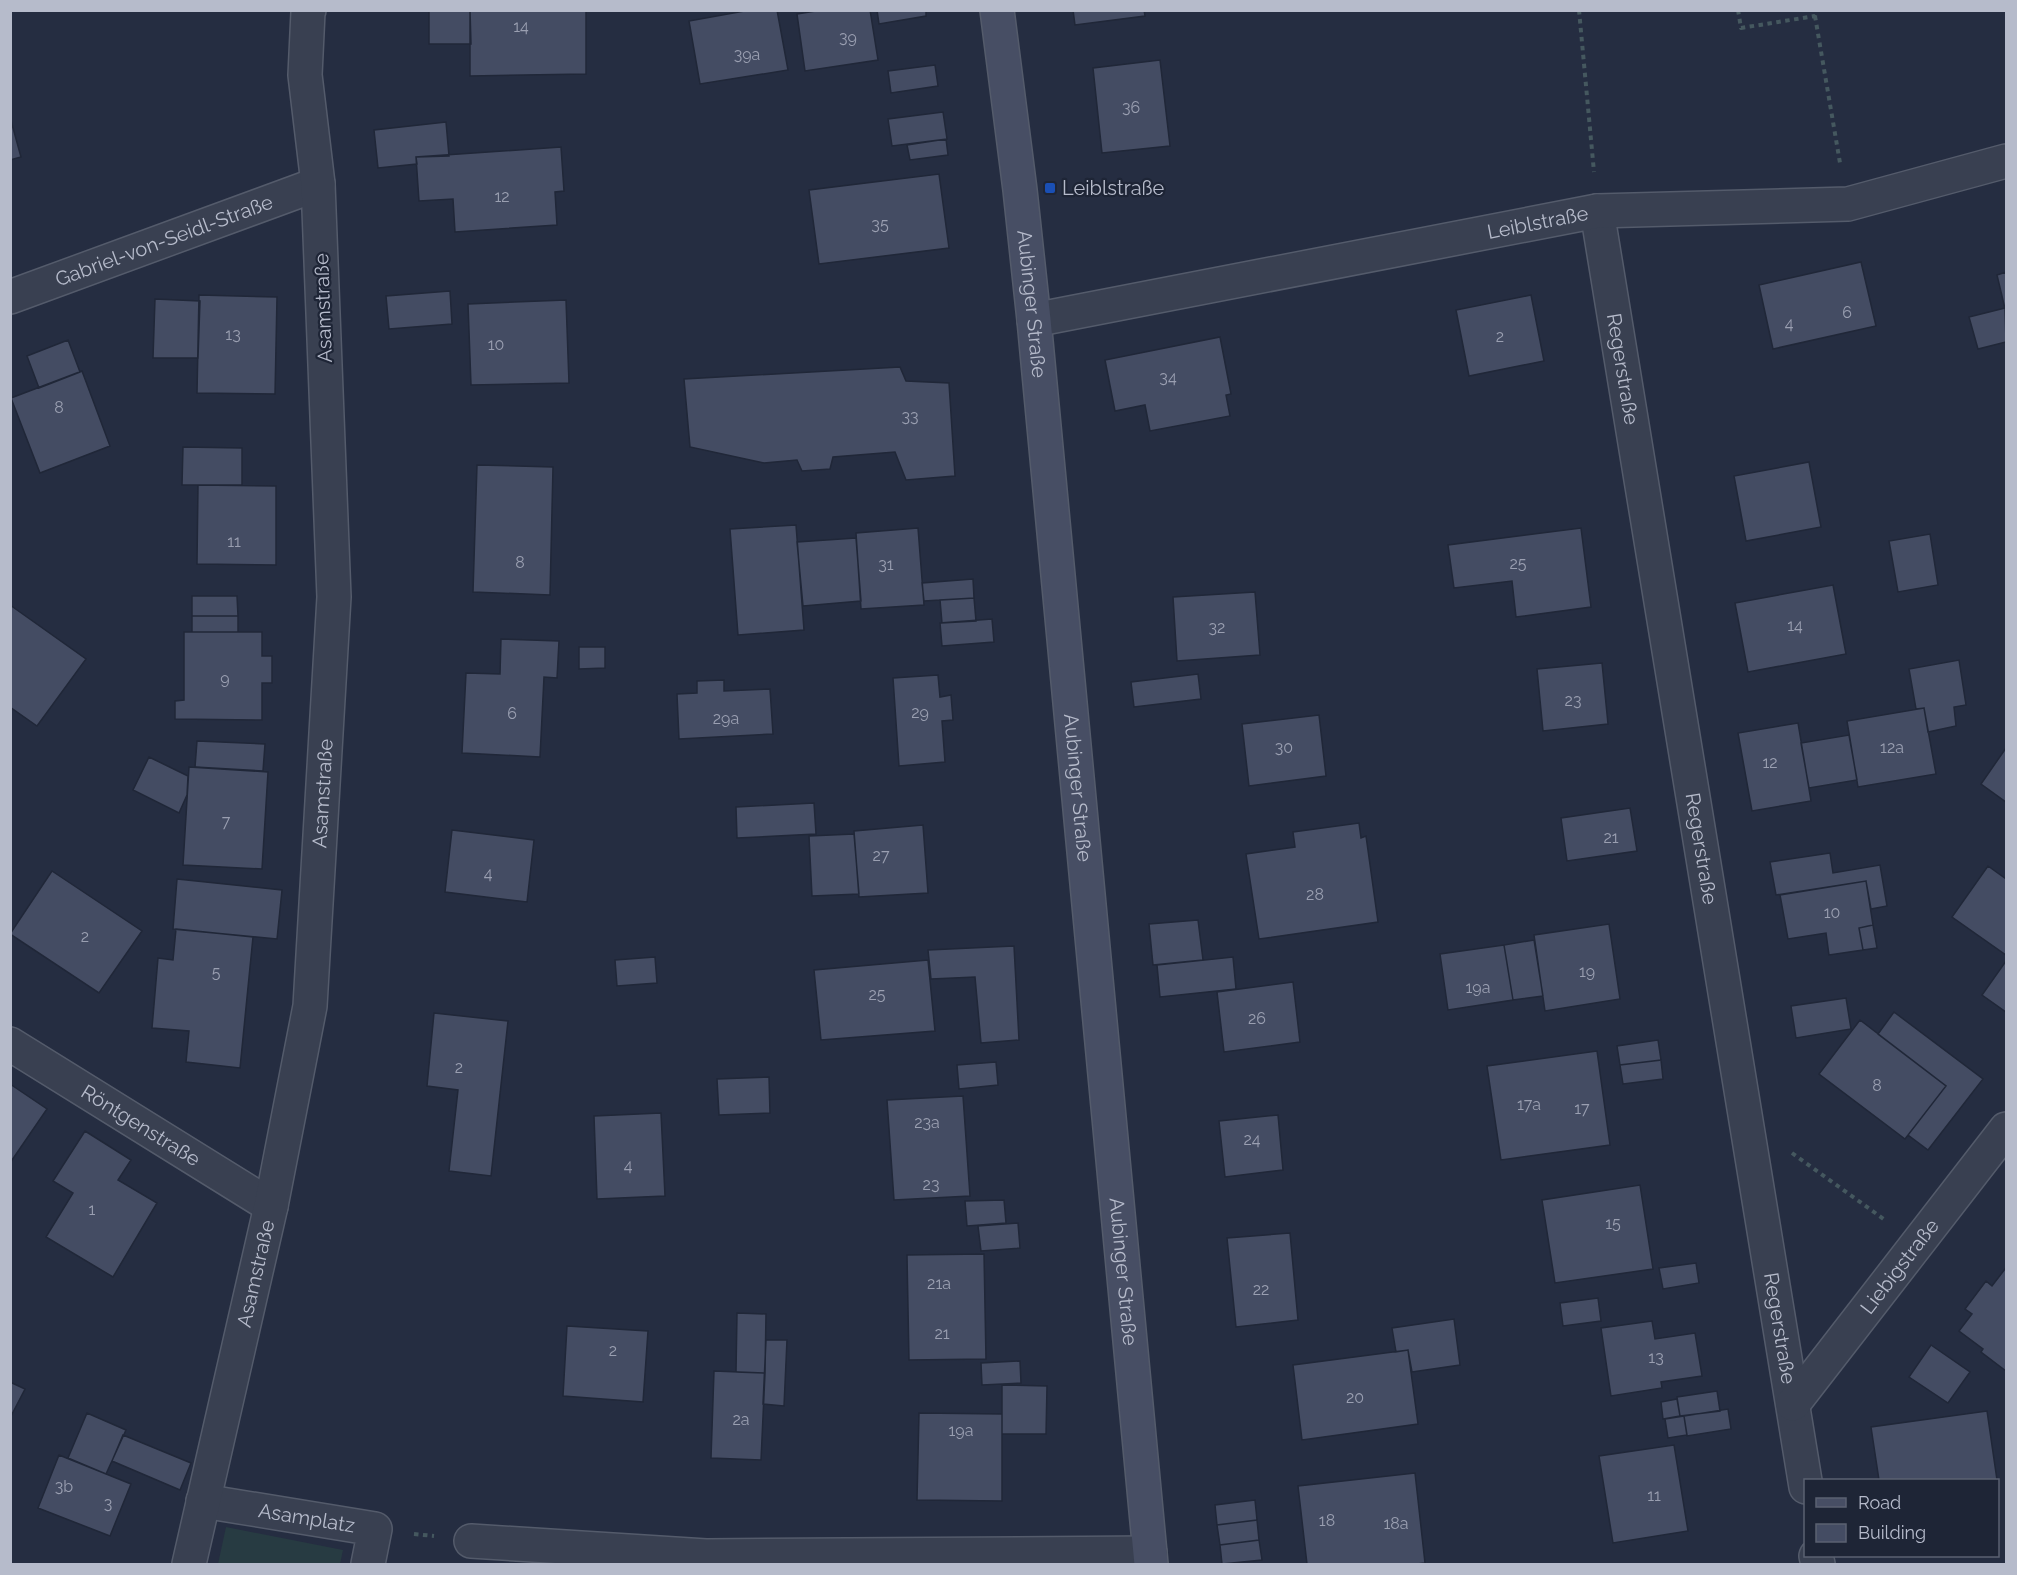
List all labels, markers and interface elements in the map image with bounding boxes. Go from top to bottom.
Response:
house number: 14 [513,17,529,36]
house number: 39 [839,28,857,47]
house number: 39a [734,45,760,64]
house number: 36 [1122,98,1140,117]
place label: Leiblstraße [1062,176,1165,200]
marker: Leiblstraße [1043,181,1057,195]
house number: 12 [494,187,510,206]
street label: Gabriel-von-Seidl-Straße [52,190,276,291]
street label: Leiblstraße [1485,201,1590,244]
house number: 35 [871,215,889,234]
street label: Aubinger Straße [1012,229,1051,379]
street label: Asamstraße [309,253,337,363]
house number: 6 [1842,303,1852,322]
street label: Regerstraße [1602,311,1644,427]
house number: 4 [1785,314,1794,333]
house number: 13 [225,325,241,344]
house number: 2 [1496,327,1504,346]
house number: 10 [488,335,504,354]
house number: 34 [1159,368,1177,387]
house number: 8 [54,398,64,417]
house number: 33 [901,407,919,426]
house number: 11 [227,532,241,551]
house number: 8 [515,553,525,572]
house number: 25 [1509,554,1527,573]
house number: 31 [878,555,894,574]
house number: 14 [1787,616,1803,635]
house number: 32 [1209,618,1225,637]
house number: 9 [220,669,230,688]
house number: 23 [1565,691,1581,710]
house number: 29 [911,703,929,722]
house number: 6 [507,704,517,723]
house number: 29a [713,709,739,728]
street label: Aubinger Straße [1059,713,1097,863]
street label: Asamstraße [307,738,338,849]
house number: 30 [1275,738,1293,757]
house number: 12a [1880,738,1904,757]
house number: 12 [1762,753,1778,772]
street label: Regerstraße [1680,791,1722,906]
house number: 7 [222,812,231,831]
house number: 21 [1603,828,1619,847]
house number: 27 [873,846,890,865]
house number: 4 [484,864,493,883]
house number: 28 [1306,885,1324,904]
house number: 10 [1824,903,1840,922]
house number: 2 [81,927,89,946]
house number: 19 [1579,962,1595,981]
house number: 5 [212,963,221,982]
house number: 19a [1466,978,1490,997]
house number: 25 [868,985,886,1004]
house number: 26 [1248,1009,1266,1028]
house number: 2 [455,1058,463,1077]
house number: 8 [1872,1076,1882,1095]
street label: Röntgenstraße [77,1079,205,1171]
house number: 17a [1517,1095,1541,1114]
house number: 17 [1574,1099,1590,1118]
house number: 23a [914,1113,940,1132]
house number: 24 [1243,1130,1261,1149]
house number: 4 [624,1156,633,1175]
house number: 23 [923,1175,939,1194]
street label: Aubinger Straße [1105,1196,1142,1347]
house number: 1 [89,1200,96,1219]
house number: 15 [1605,1214,1621,1233]
street label: Liebigstraße [1855,1214,1944,1319]
street label: Asamstraße [232,1217,279,1330]
street label: Regerstraße [1759,1271,1801,1386]
house number: 21a [927,1274,951,1293]
house number: 22 [1253,1280,1269,1299]
house number: 21 [934,1324,950,1343]
house number: 2 [609,1341,617,1360]
house number: 13 [1648,1348,1664,1367]
house number: 20 [1346,1388,1364,1407]
house number: 2a [732,1410,750,1429]
house number: 19a [949,1421,973,1440]
house number: 3b [55,1477,73,1496]
legend [1804,1479,1999,1557]
house number: 11 [1647,1486,1661,1505]
text: Road [1858,1492,1901,1513]
house number: 3 [104,1494,112,1513]
street label: Asamplatz [257,1498,357,1538]
house number: 18 [1319,1511,1335,1530]
house number: 18a [1383,1514,1409,1533]
text: Building [1858,1522,1926,1543]

